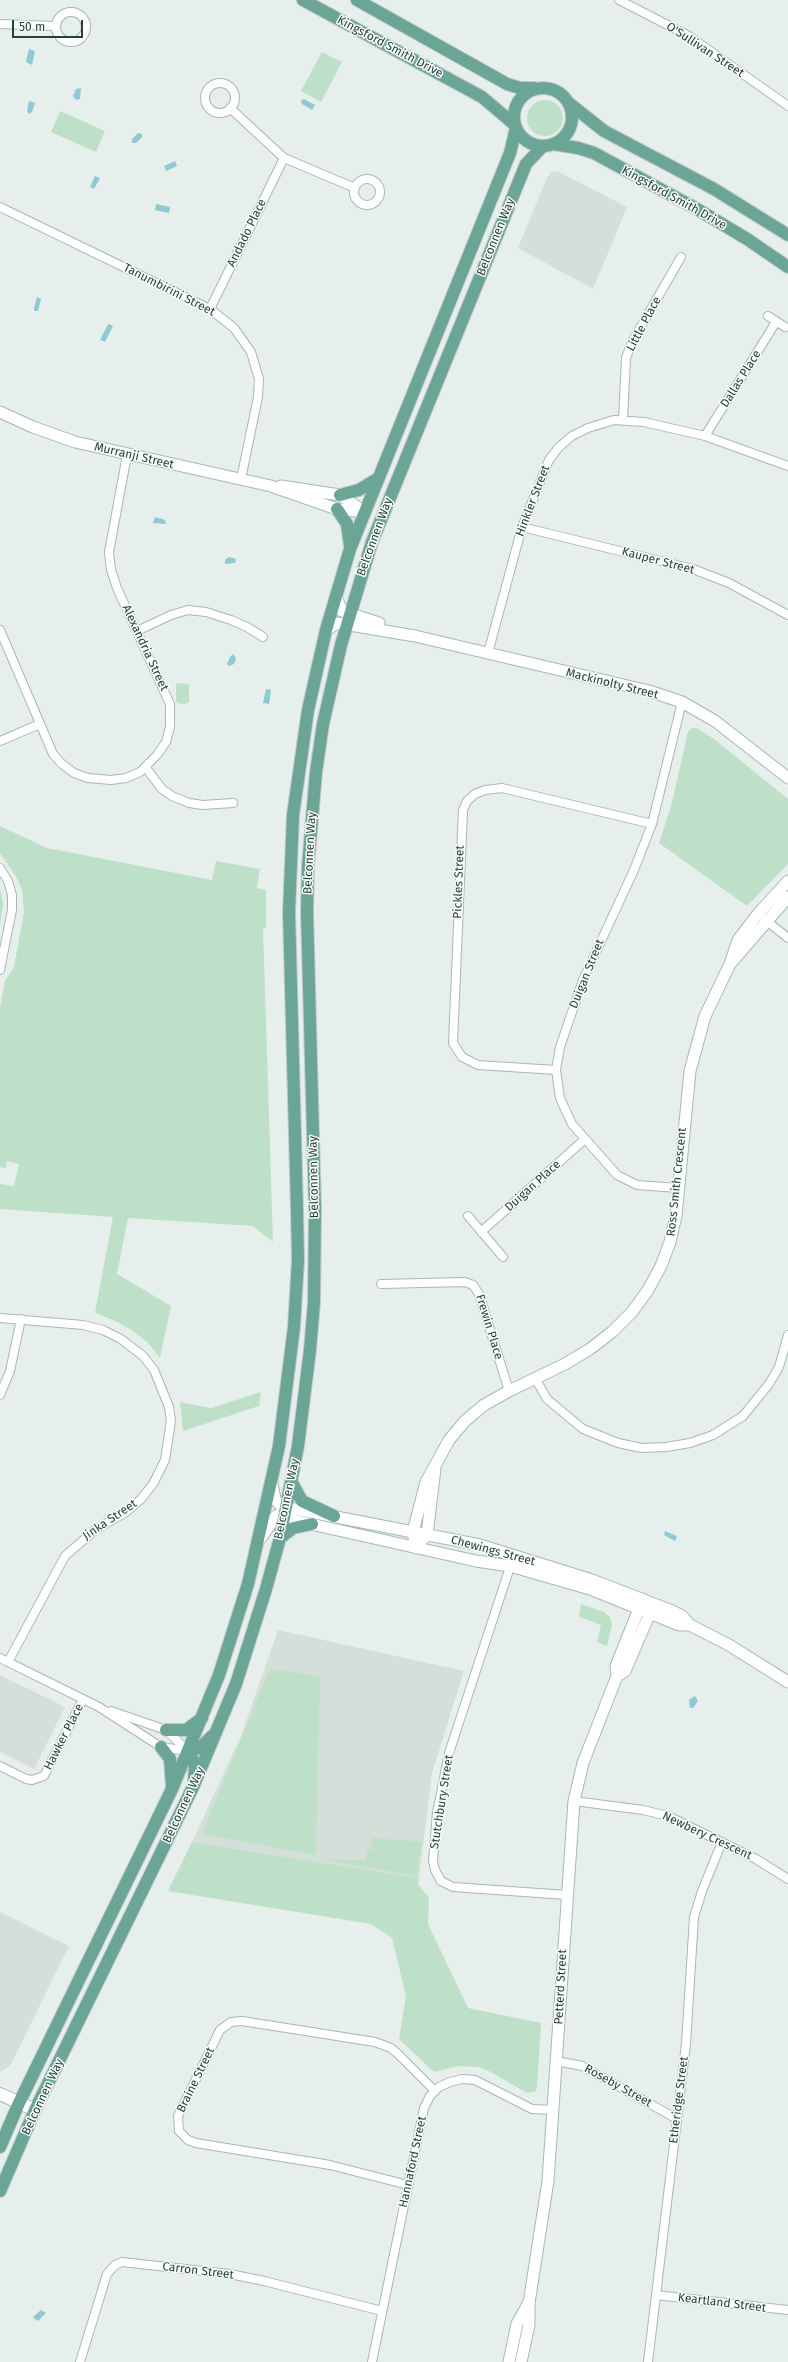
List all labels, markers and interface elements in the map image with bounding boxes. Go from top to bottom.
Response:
scale bar [14,12,85,38]
street label: Kingsford Smith Drive [335,13,445,81]
street label: O'Sullivan Street [663,19,747,81]
text: 50 m [19,20,45,34]
street label: Kingsford Smith Drive [619,163,729,233]
street label: Belconnen Way [474,196,518,278]
street label: Andado Place [224,197,270,269]
street label: Tanumbirini Street [121,261,217,319]
street label: Little Place [624,294,664,354]
street label: Dallas Place [718,348,764,410]
street label: Murranji Street [93,440,175,472]
street label: Hinkler Street [513,463,553,539]
street label: Belconnen Way [354,496,396,578]
street label: Kauper Street [620,544,696,578]
street label: Alexandria Street [119,603,171,693]
street label: Mackinolty Street [564,666,660,702]
street label: Belconnen Way [301,811,319,895]
street label: Pickles Street [451,845,467,919]
street label: Duigan Street [567,937,607,1011]
street label: Ross Smith Crescent [664,1127,690,1237]
street label: Belconnen Way [306,1136,322,1218]
street label: Duigan Place [502,1157,564,1215]
street label: Frewin Place [472,1293,506,1361]
street label: Belconnen Way [271,1457,303,1541]
street label: Jinka Street [80,1497,140,1543]
street label: Chewings Street [449,1533,537,1569]
street label: Hawker Place [41,1701,87,1773]
street label: Stutchbury Street [427,1754,457,1850]
street label: Belconnen Way [160,1765,208,1845]
street label: Newbery Crescent [660,1809,754,1863]
street label: Petterd Street [552,1949,570,2025]
street label: Braine Street [174,2045,218,2115]
street label: Etheridge Street [667,2056,691,2144]
street label: Belconnen Way [19,2057,67,2137]
street label: Roseby Street [582,2062,654,2110]
street label: Hannaford Street [396,2115,430,2209]
street label: Carron Street [161,2259,235,2283]
street label: Keartland Street [677,2290,767,2316]

